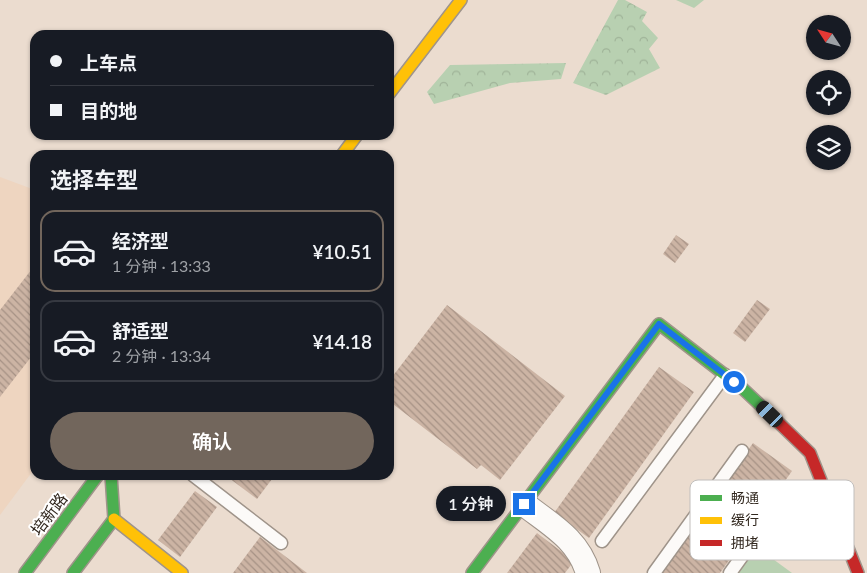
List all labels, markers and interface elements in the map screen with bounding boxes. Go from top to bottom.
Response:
north arrow [806,15,851,60]
map controls [806,15,851,170]
text: 上车点 [80,51,137,74]
button: locate [806,70,851,115]
text: 目的地 [80,99,137,122]
button: layers [806,125,851,170]
text: 选择车型 [50,166,138,193]
icon: car [52,229,97,274]
text: 经济型 [112,229,169,252]
text: ¥10.51 [312,240,372,263]
text: 1 分钟 · 13:33 [112,256,211,275]
icon: car [52,319,97,364]
text: 舒适型 [112,319,169,342]
text: ¥14.18 [312,330,372,353]
text: 2 分钟 · 13:34 [112,346,211,365]
route start [723,371,745,393]
car [753,398,786,430]
button: 确认 [50,412,374,470]
legend [690,480,854,560]
callout: 1 分钟 [436,486,506,522]
street label: 培新路 [27,489,71,539]
text: 畅通 [731,489,759,506]
route end [513,493,535,515]
text: 1 分钟 [448,494,494,513]
text: 缓行 [731,511,759,528]
text: 拥堵 [731,534,759,551]

